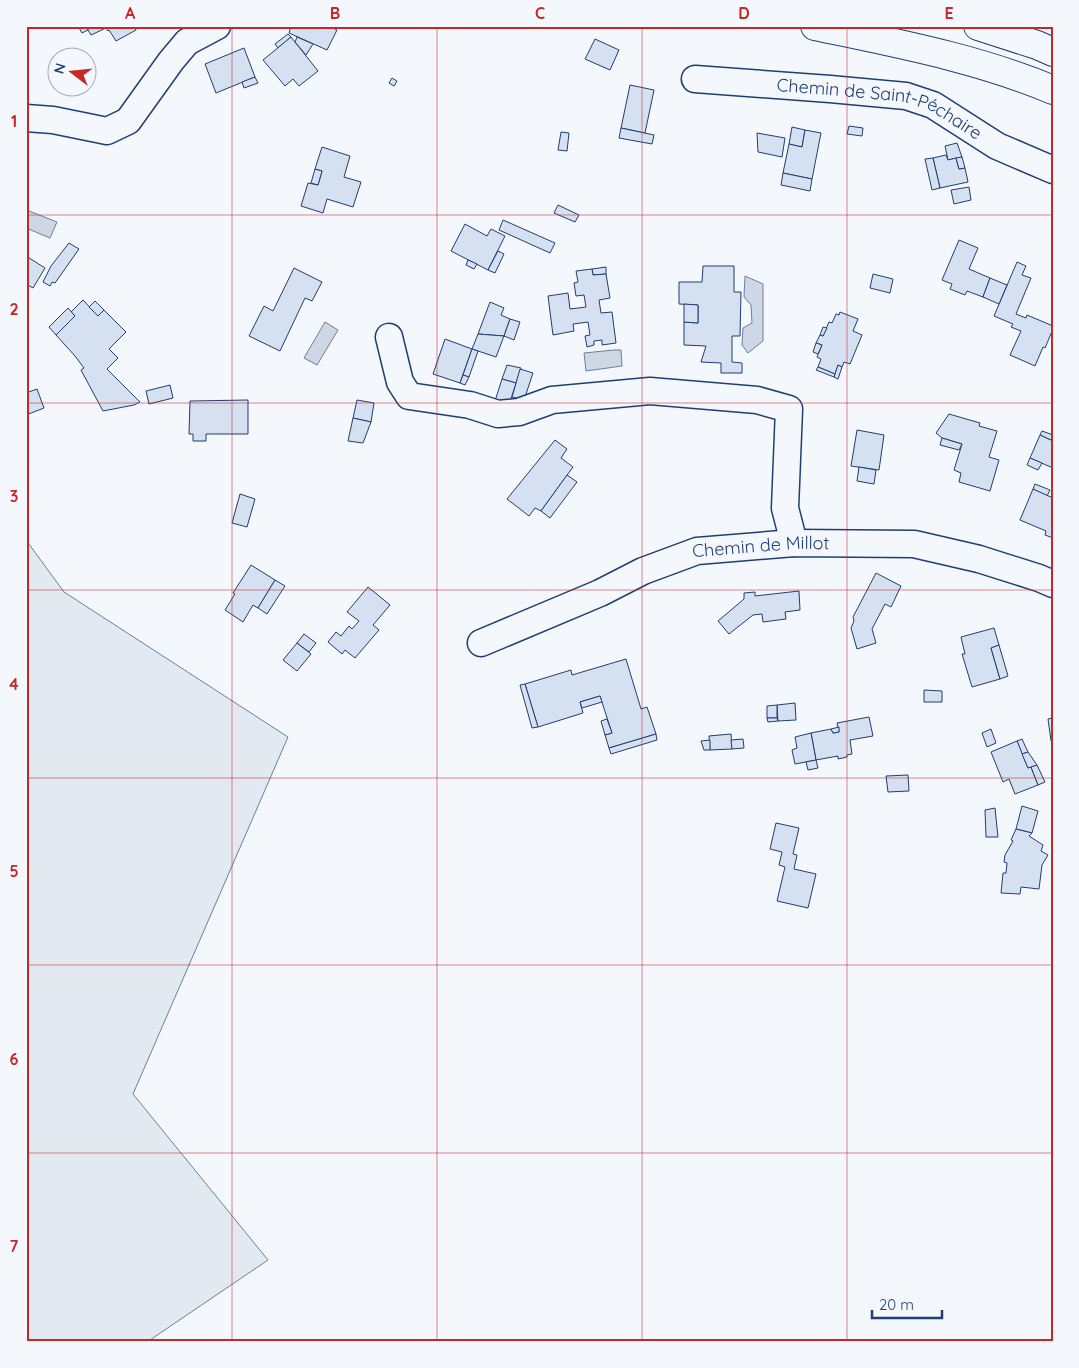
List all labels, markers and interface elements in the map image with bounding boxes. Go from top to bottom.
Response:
text: A [125,3,136,23]
text: B [330,3,340,23]
text: C [535,3,545,23]
text: D [738,3,750,23]
text: E [944,3,954,23]
north arrow [48,48,98,98]
text: N [49,61,70,76]
street label: Chemin de Saint-Péchaire [776,73,987,144]
text: 1 [11,111,17,131]
text: 2 [9,299,19,319]
text: 3 [10,486,18,506]
street label: Chemin de Millot [691,531,830,562]
text: 4 [9,674,19,694]
text: 5 [9,861,19,881]
text: 6 [10,1049,19,1069]
text: 7 [10,1236,19,1256]
scale bar [872,1288,942,1320]
text: 20 m [879,1295,914,1314]

